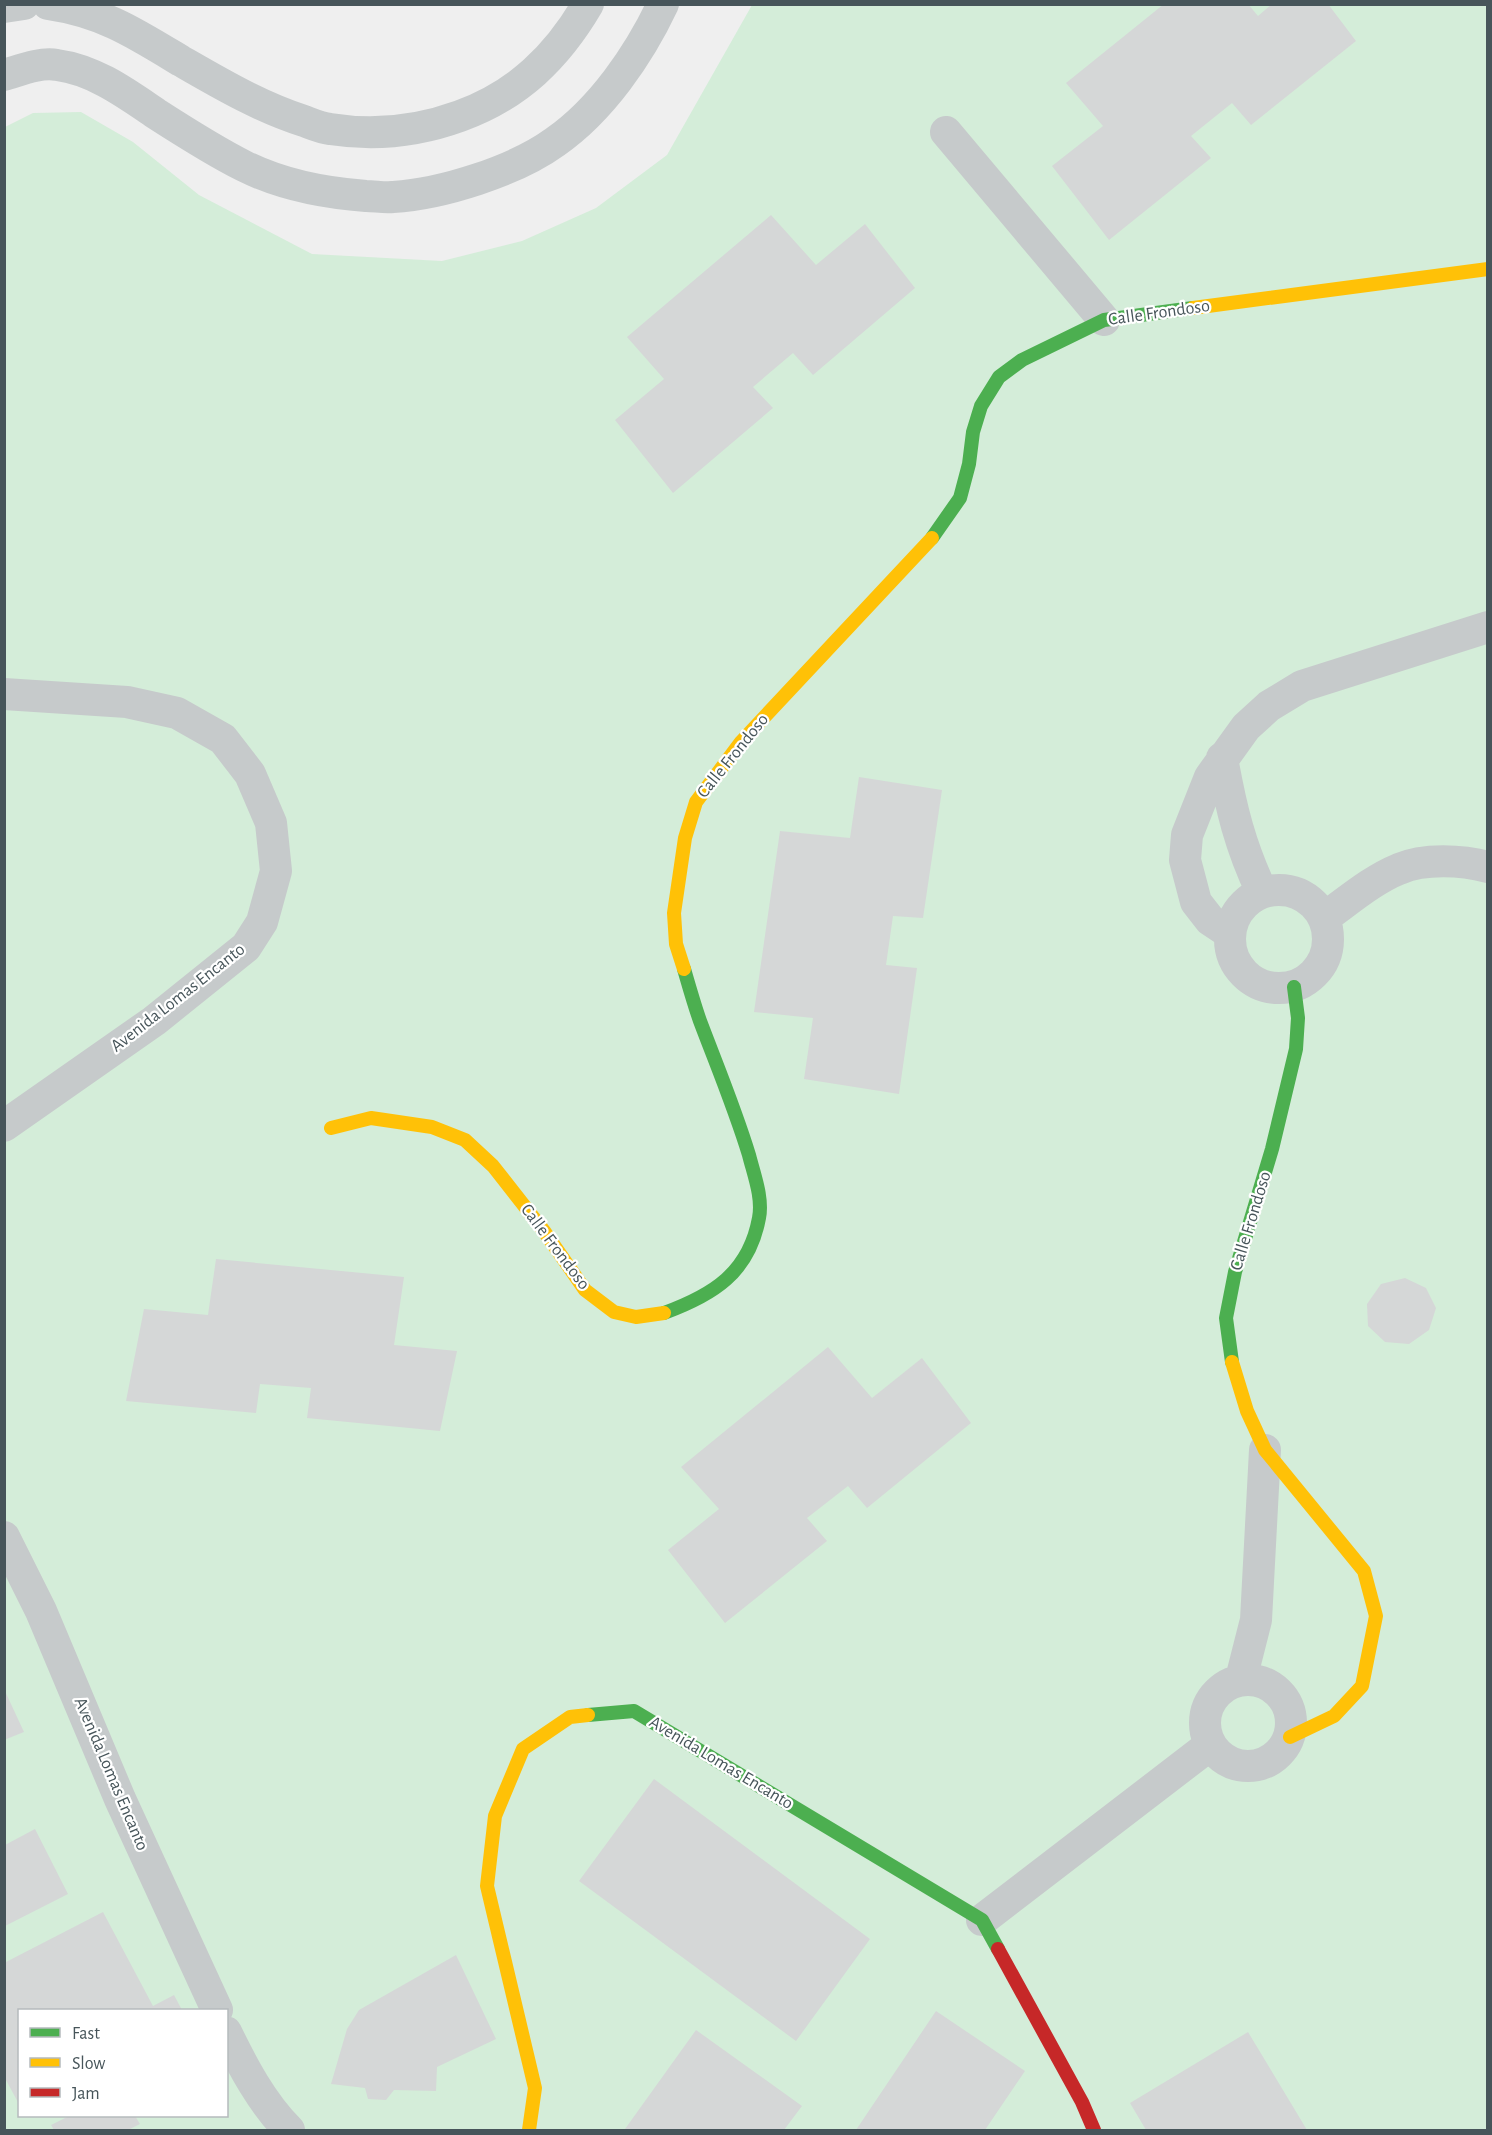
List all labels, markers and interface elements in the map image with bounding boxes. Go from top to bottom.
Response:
street label: Calle Frondoso [1107,297,1211,329]
street label: Calle Frondoso [694,710,772,801]
street label: Avenida Lomas Encanto [108,940,248,1056]
street label: Calle Frondoso [1227,1169,1275,1273]
street label: Calle Frondoso [517,1201,593,1293]
street label: Avenida Lomas Encanto [71,1695,151,1853]
street label: Avenida Lomas Encanto [646,1713,796,1813]
legend [18,2009,228,2117]
text: Fast [72,2025,100,2043]
text: Slow [72,2055,105,2073]
text: Jam [72,2085,100,2103]

